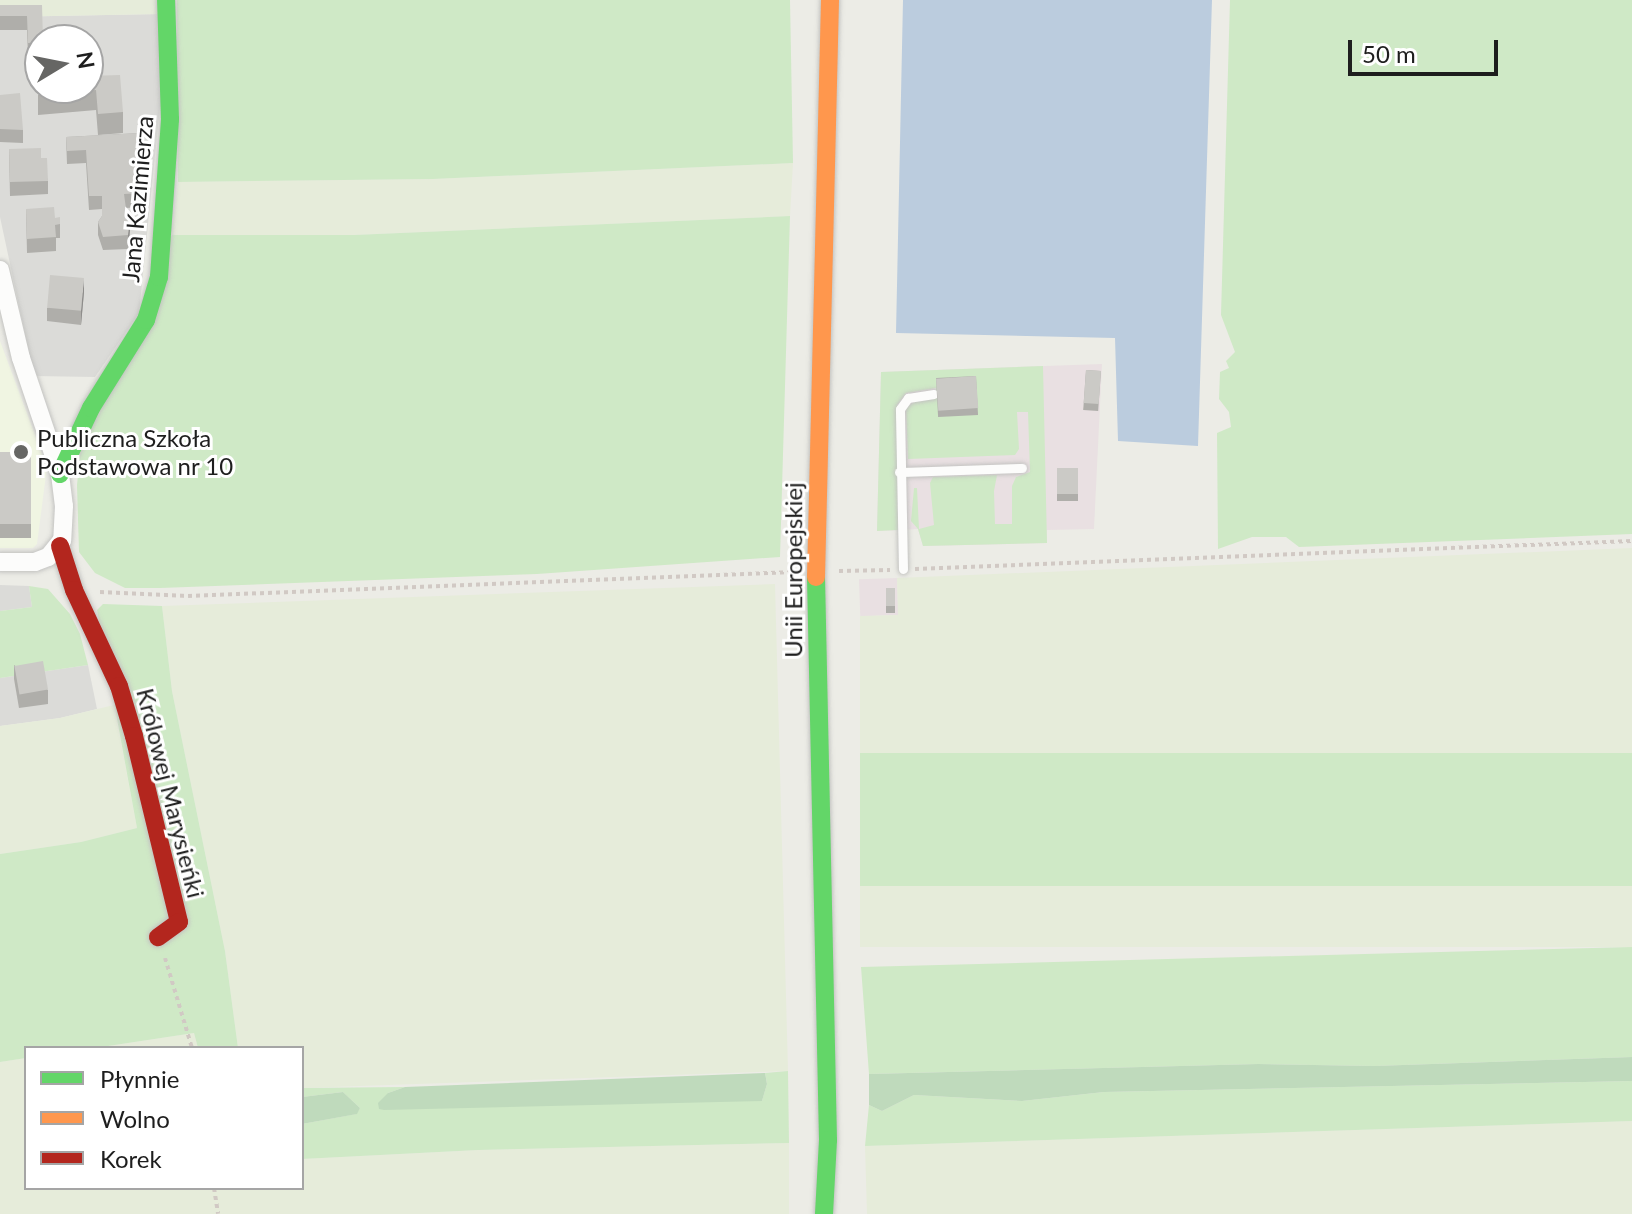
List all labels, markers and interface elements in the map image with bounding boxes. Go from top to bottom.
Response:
north arrow [24,24,104,104]
scale bar [1352,24,1502,74]
text: 50 m [1362,39,1416,68]
text: N [71,49,101,71]
street label: Jana Kazimierza [115,115,159,283]
place label: Publiczna Szkoła Podstawowa nr 10 [37,424,234,480]
marker: Publiczna Szkoła Podstawowa nr 10 [12,443,30,461]
street label: Unii Europejskiej [779,482,807,658]
street label: Królowej Marysieńki [131,685,211,901]
legend [24,1046,304,1190]
text: Płynnie [100,1064,179,1093]
text: Wolno [100,1104,170,1133]
text: Korek [100,1144,162,1173]

